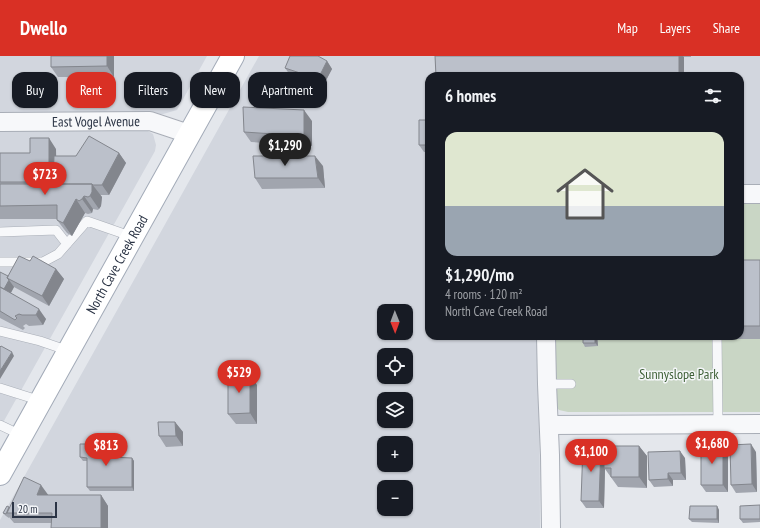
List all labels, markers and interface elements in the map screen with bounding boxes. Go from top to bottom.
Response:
text: Dwello [20,16,67,40]
text: Map [617,19,638,37]
text: Layers [660,19,691,37]
text: Share [713,19,740,37]
chip: Buy [12,72,58,108]
chip: Rent [66,72,116,108]
chip: Filters [124,72,182,108]
chip: New [190,72,240,108]
chip: Apartment [248,72,327,108]
text: 6 homes [445,85,496,107]
icon: filters [702,85,724,107]
street label: East Vogel Avenue [52,112,140,131]
pin: $1,290 [252,133,318,167]
text: $1,290 [268,137,302,154]
icon: home [549,158,621,230]
pin: $723 [21,162,69,196]
text: $723 [33,166,57,183]
street label: North Cave Creek Road [82,212,152,317]
text: $1,290/mo [445,264,514,286]
text: 4 rooms · 120 m² [445,286,523,303]
text: North Cave Creek Road [445,303,547,320]
north arrow [377,304,413,340]
map controls [377,304,413,516]
button: locate [377,348,413,384]
pin: $529 [215,360,263,394]
text: $529 [227,364,251,381]
park label: Sunnyslope Park [639,365,719,383]
button: layers [377,392,413,428]
pin: $1,680 [679,431,745,465]
pin: $813 [82,433,130,467]
text: $1,680 [695,435,729,452]
button: + [377,436,413,472]
text: $813 [94,437,118,454]
pin: $1,100 [558,439,624,473]
text: $1,100 [574,443,608,460]
button: − [377,480,413,516]
scale bar [12,500,57,519]
text: 20 m [18,502,37,516]

